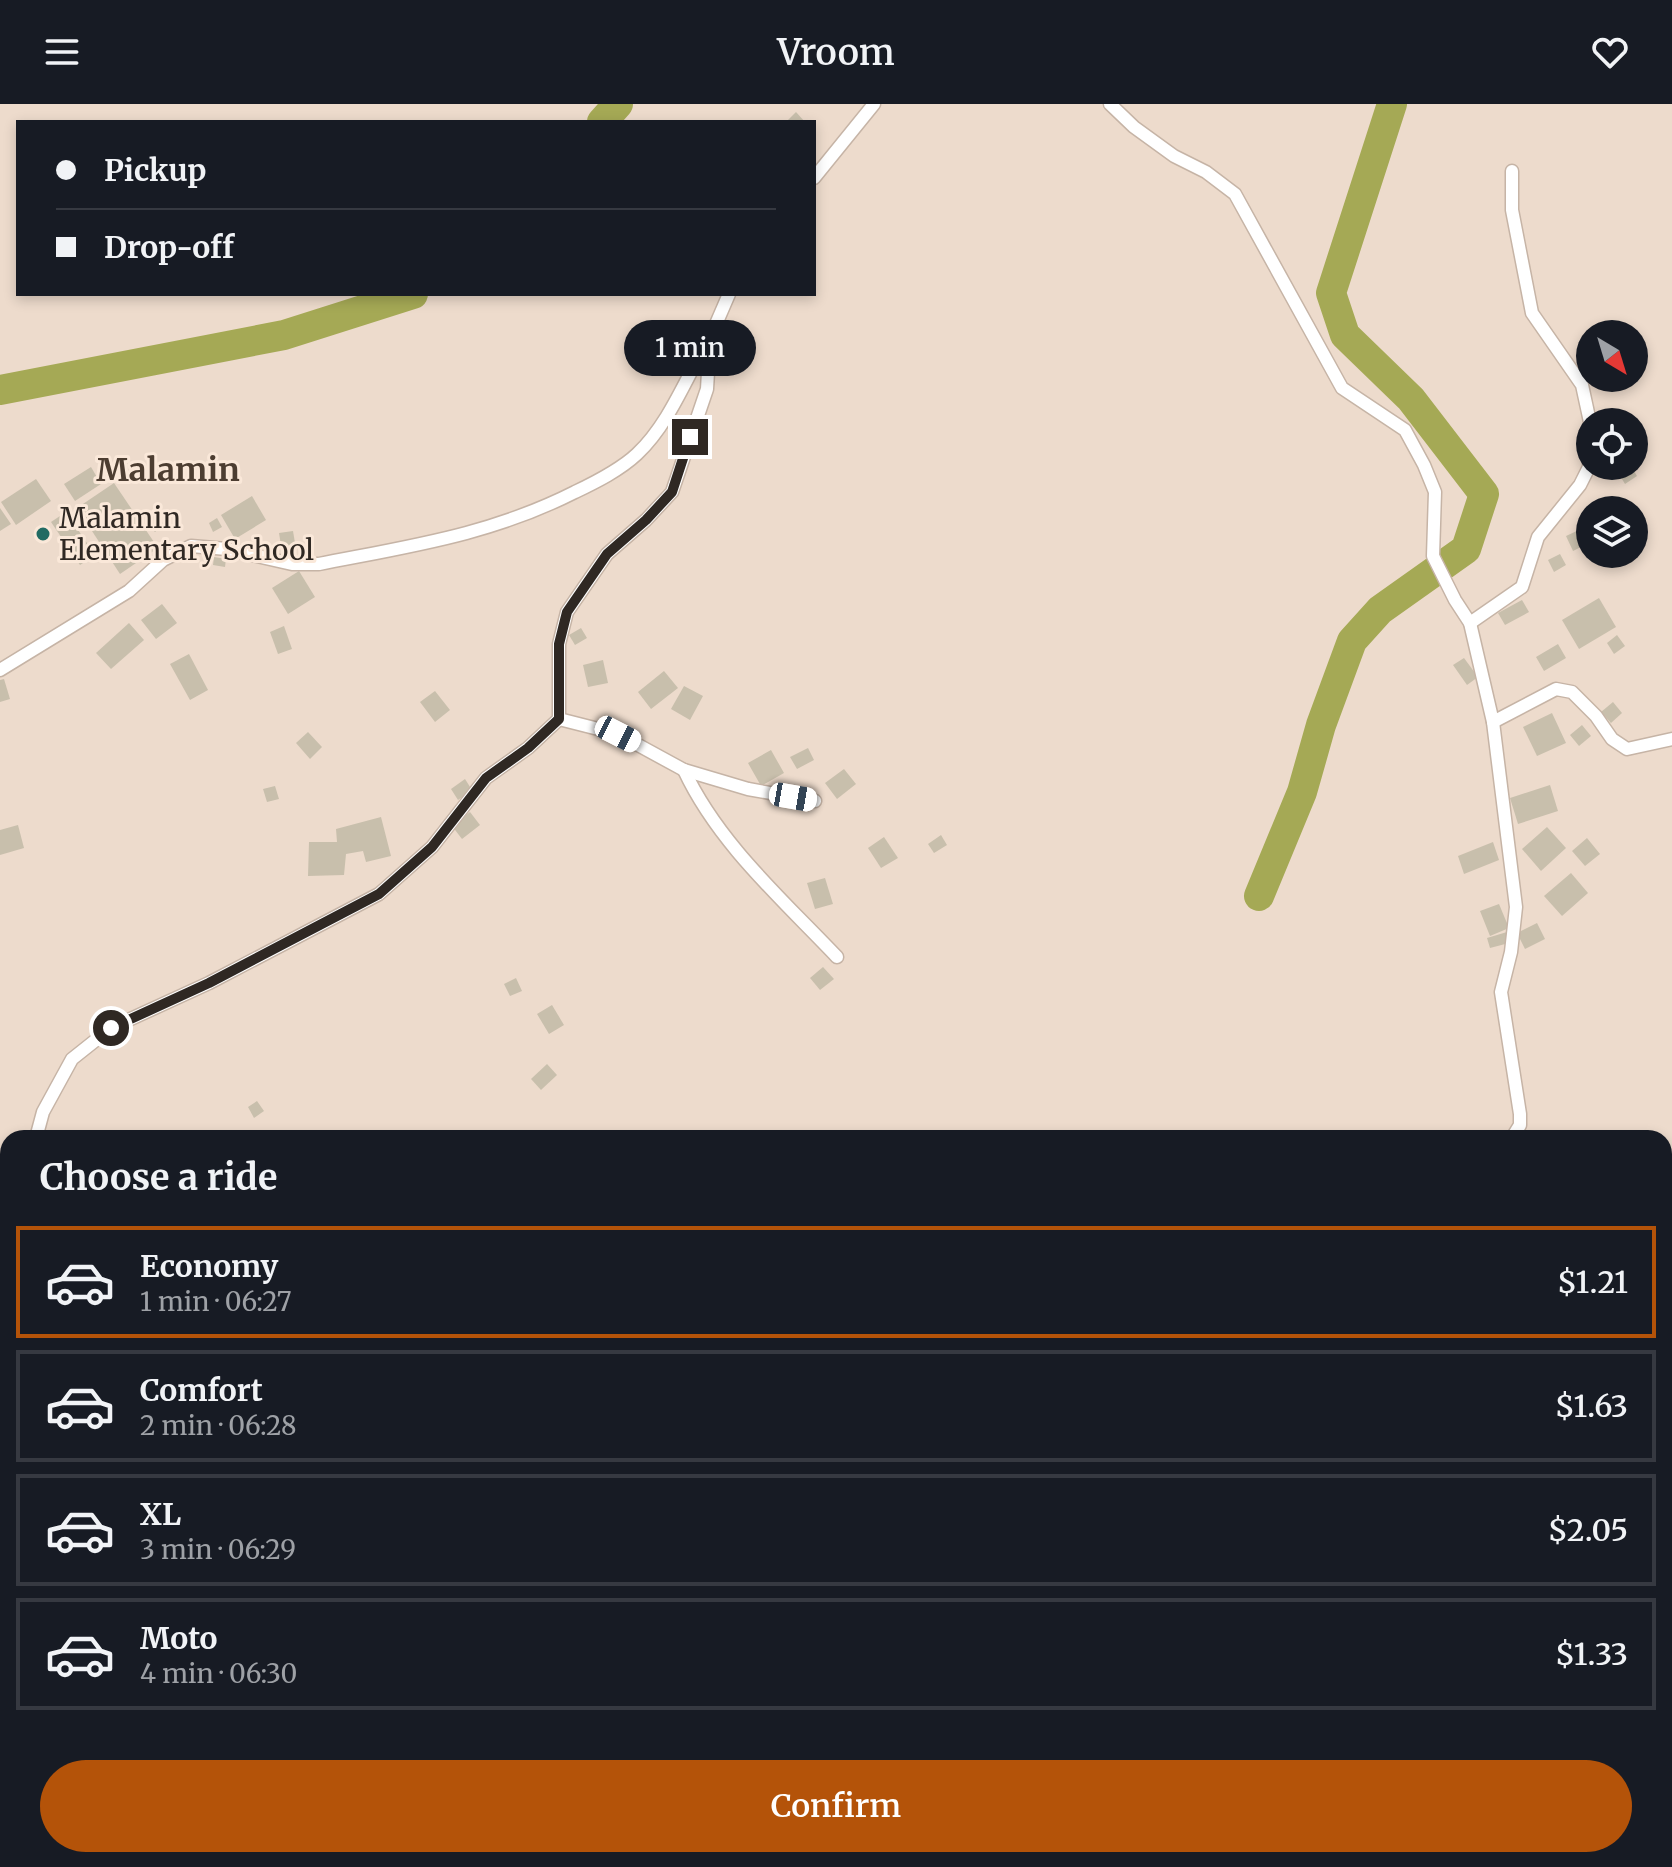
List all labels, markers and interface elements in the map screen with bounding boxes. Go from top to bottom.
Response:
icon: menu [40,30,84,74]
text: Vroom [777,30,895,75]
icon: heart [1588,30,1632,74]
text: Pickup [104,151,206,189]
text: Drop-off [104,228,234,266]
north arrow [1576,320,1648,392]
map controls [1576,320,1648,568]
callout: 1 min [624,321,756,377]
text: 1 min [655,331,725,364]
button: locate [1576,408,1648,480]
route end [672,419,708,455]
district label: Malamin [96,450,240,490]
button: layers [1576,496,1648,568]
place label: Malamin Elementary School [59,500,314,568]
marker: Malamin Elementary School [34,525,52,543]
car [591,712,645,756]
car [767,781,819,813]
route start [93,1010,129,1046]
text: Choose a ride [40,1155,277,1200]
icon: car [44,1246,116,1318]
text: Economy [140,1247,278,1285]
text: $1.21 [1557,1263,1628,1301]
text: 1 min · 06:27 [140,1285,292,1318]
icon: car [44,1370,116,1442]
text: Comfort [140,1371,263,1409]
text: $1.63 [1555,1387,1628,1425]
text: 2 min · 06:28 [140,1409,297,1442]
icon: car [44,1494,116,1566]
text: XL [140,1495,181,1533]
text: $2.05 [1548,1511,1628,1549]
text: 3 min · 06:29 [140,1533,296,1566]
icon: car [44,1618,116,1690]
text: Moto [140,1619,218,1657]
text: $1.33 [1555,1635,1628,1673]
text: 4 min · 06:30 [140,1657,297,1690]
button: Confirm [40,1760,1632,1852]

